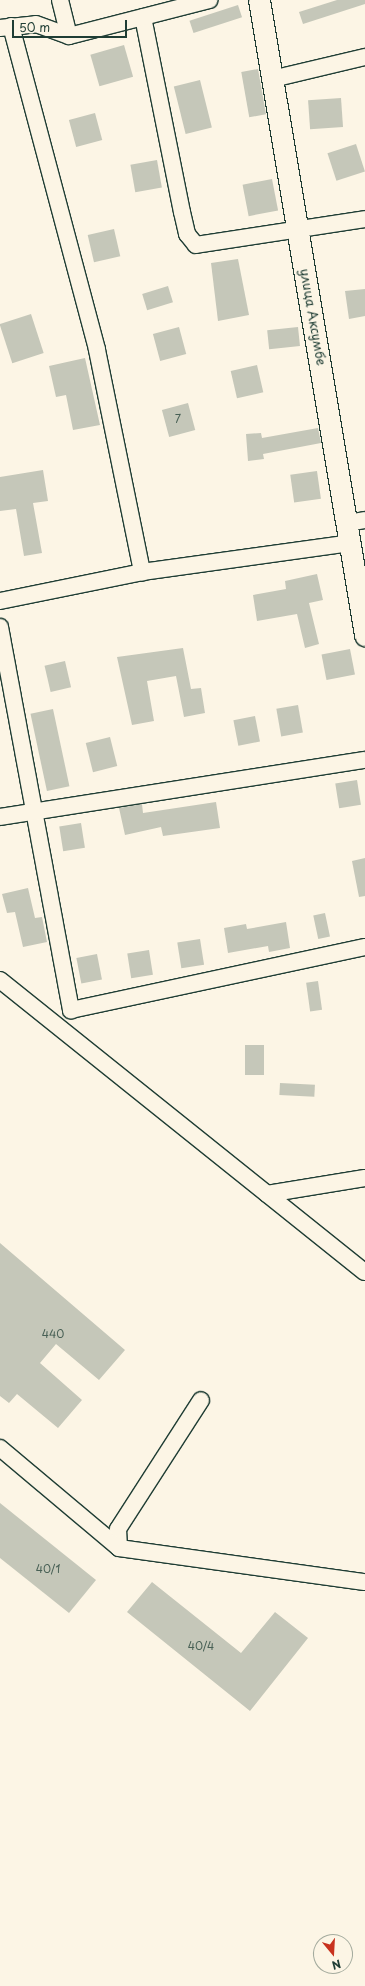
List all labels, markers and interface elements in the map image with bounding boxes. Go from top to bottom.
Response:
scale bar [14,12,129,38]
text: 50 m [19,18,50,36]
street label: улица Аксумбе [297,267,329,367]
house number: 7 [175,412,181,426]
house number: 440 [42,1327,64,1341]
house number: 40/1 [36,1562,60,1576]
house number: 40/4 [188,1639,214,1653]
north arrow [313,1934,353,1974]
text: N [330,1956,343,1974]

